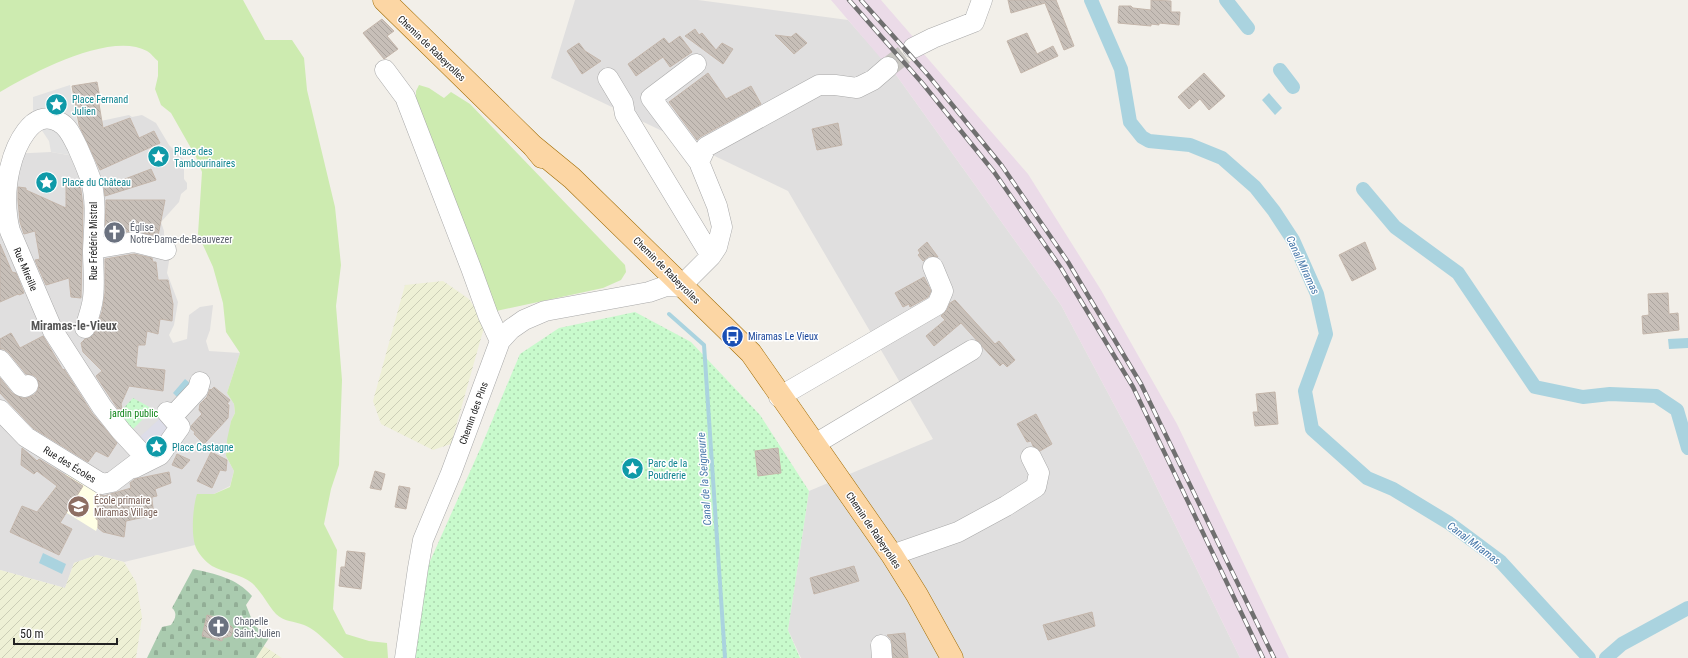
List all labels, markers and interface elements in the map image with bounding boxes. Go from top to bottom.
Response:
street label: Chemin de Rabeyrolles [396,13,468,84]
place icon: Place Fernand Julien [44,92,70,118]
place label: Place Fernand Julien [72,94,128,117]
place icon: Place des Tambourinaires [145,144,171,170]
place label: Place des Tambourinaires [174,146,236,169]
place icon: Place du Château [33,169,59,195]
place label: Place du Château [62,177,131,188]
street label: Rue Frédéric Mistral [88,202,99,280]
church icon: Église Notre-Dame-de-Beauvezer [102,220,128,246]
place label: Église Notre-Dame-de-Beauvezer [130,221,232,245]
water label: Canal Miramas [1283,234,1322,297]
street label: Chemin de Rabeyrolles [631,235,703,306]
street label: Rue Mireille [11,246,40,293]
district label: Miramas-le-Vieux [31,319,118,333]
bus stop icon: Miramas Le Vieux [720,323,746,349]
place label: Miramas Le Vieux [748,331,819,342]
street label: Chemin des Pins [457,380,490,446]
park label: jardin public [109,408,159,419]
water label: Canal de la Seigneurie [695,432,714,526]
place icon: Place Castagne [143,434,169,460]
place label: Place Castagne [172,442,234,453]
street label: Rue des Écoles [42,443,99,485]
place icon: Parc de la Poudrerie [620,456,646,482]
place label: Parc de la Poudrerie [648,458,687,481]
street label: Chemin de Rabeyrolles [844,490,903,571]
school or university icon: École primaire Miramas Village [66,493,92,519]
place label: École primaire Miramas Village [94,494,158,518]
water label: Canal Miramas [1445,519,1503,568]
church icon: Chapelle Saint-Julien [205,614,231,640]
place label: Chapelle Saint-Julien [234,616,280,639]
scale bar [14,620,117,646]
text: 50 m [20,627,44,641]

